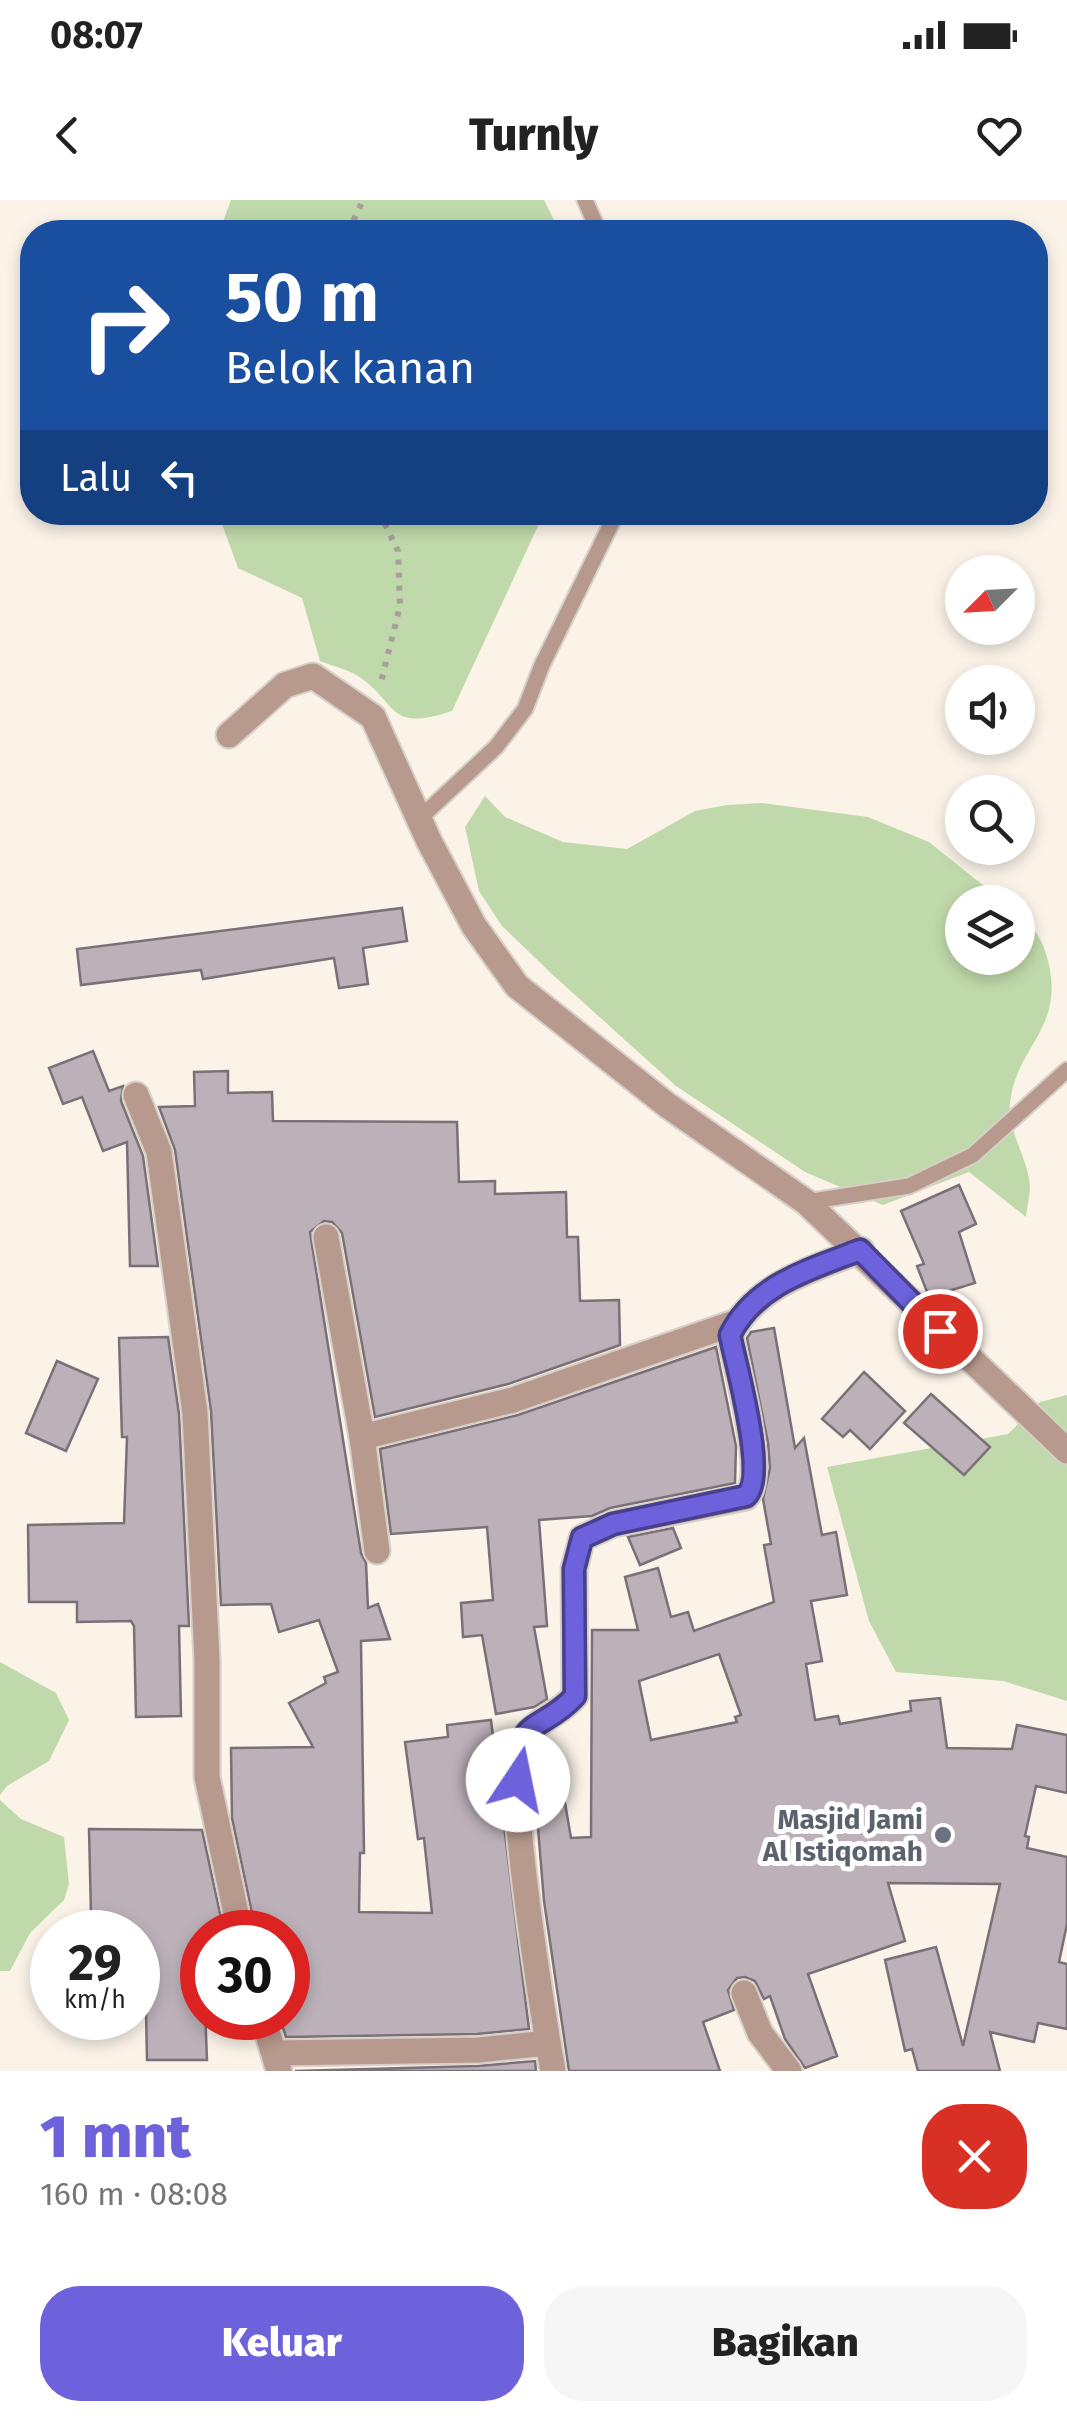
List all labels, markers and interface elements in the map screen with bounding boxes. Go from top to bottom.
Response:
text: 08:07 [50,12,143,58]
icon: back [40,108,95,163]
text: Turnly [469,108,598,162]
icon: heart [972,108,1027,163]
text: 50 m [225,256,379,340]
icon: right [60,260,190,390]
text: Belok kanan [225,341,475,395]
icon: left [152,450,207,505]
text: Lalu [60,455,132,501]
north arrow [945,555,1035,645]
map controls [945,555,1035,975]
button: sound [945,665,1035,755]
button: search [945,775,1035,865]
button: layers [945,885,1035,975]
pin [898,1289,983,1374]
icon: arrive [913,1304,968,1359]
position arrow [466,1728,570,1832]
place label: Masjid Jami Al Istiqomah [762,1803,923,1868]
marker: Masjid Jami Al Istiqomah [932,1824,954,1846]
speed limit sign: 30 [180,1910,310,2040]
text: 29 [68,1933,122,1993]
text: km/h [64,1985,126,2015]
text: 1 mnt [40,2101,191,2173]
button: close [922,2104,1027,2209]
text: 160 m · 08:08 [40,2175,228,2213]
button: Keluar [40,2286,524,2401]
button: Bagikan [544,2286,1027,2401]

